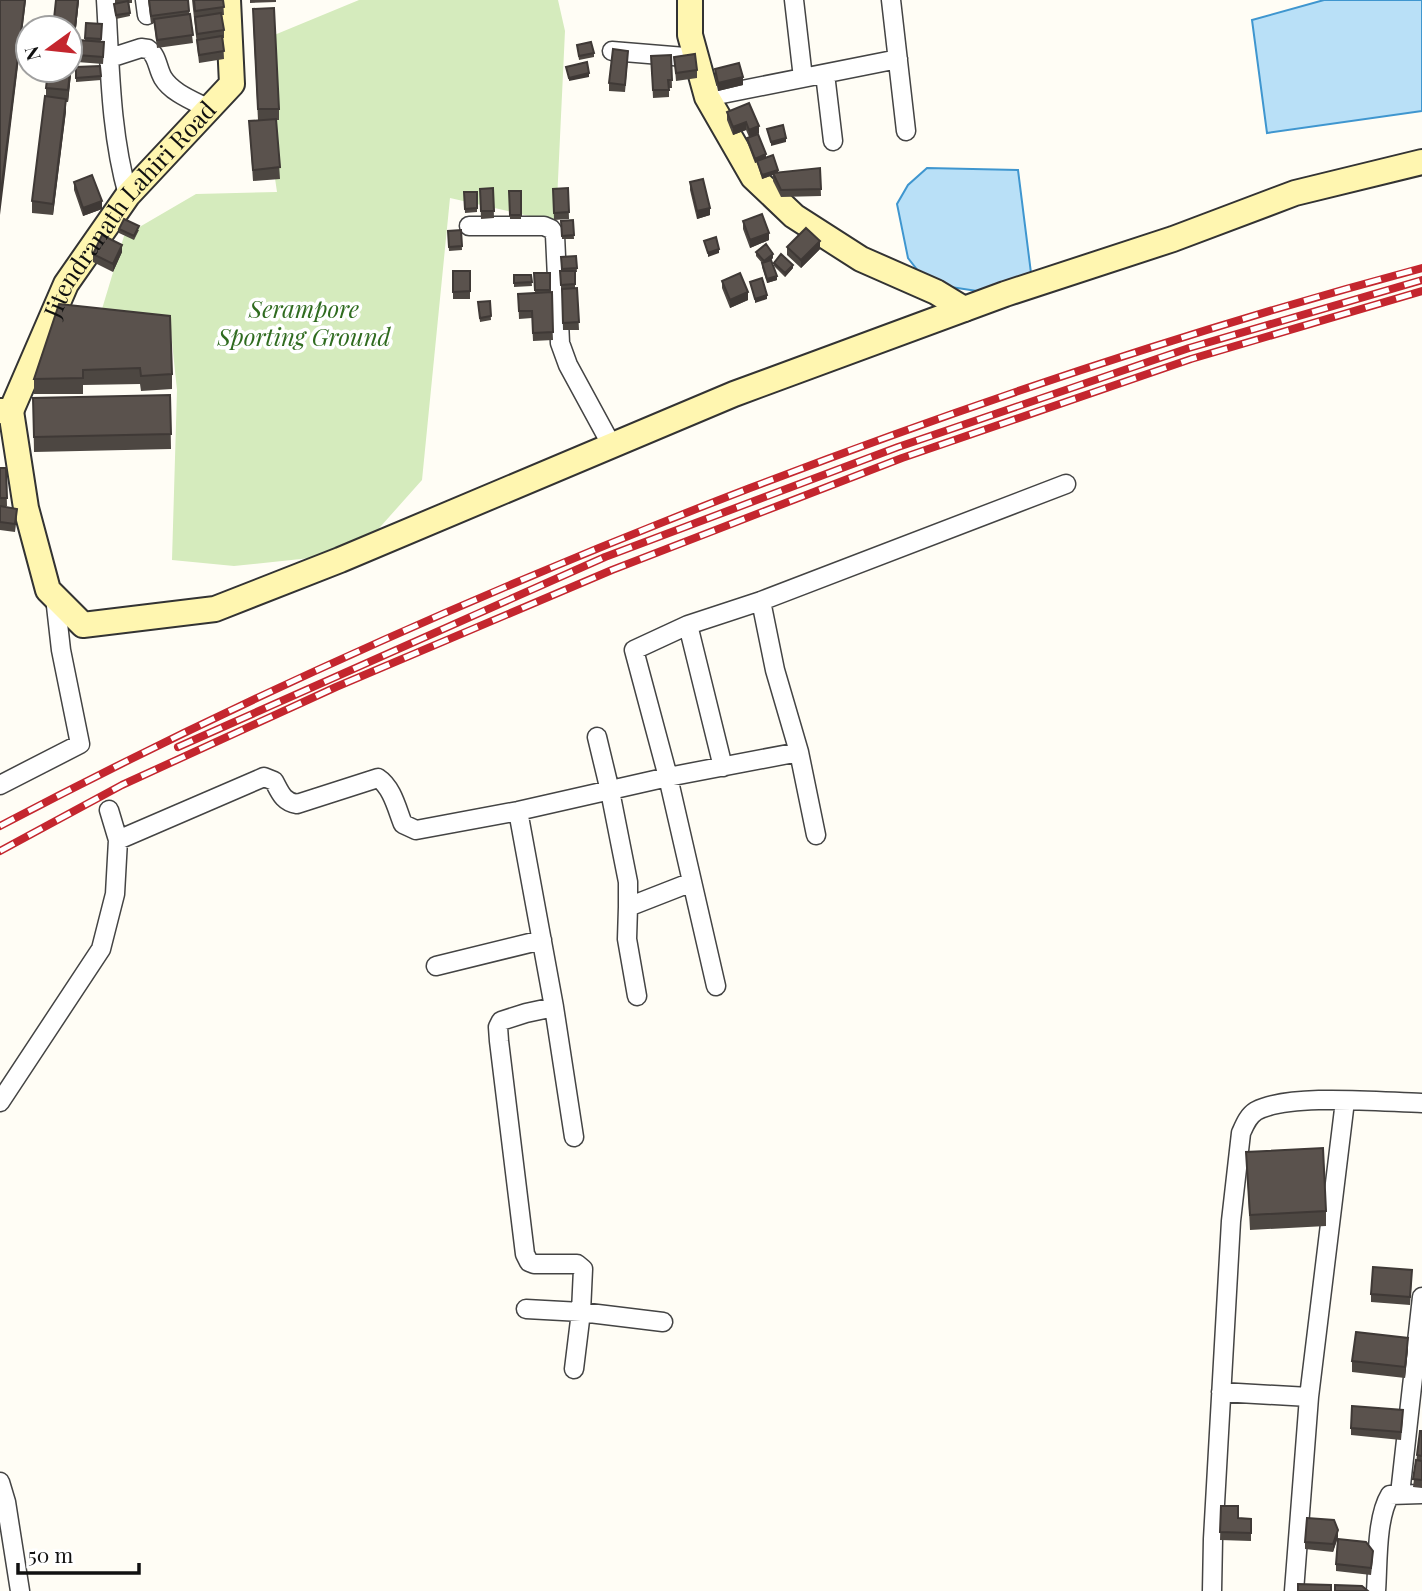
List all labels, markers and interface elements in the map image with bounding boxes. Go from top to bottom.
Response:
north arrow [14,14,84,84]
text: N [17,43,46,64]
street label: Jitendranath Lahiri Road [35,93,222,323]
park label: Serampore Sporting Ground [216,292,392,352]
scale bar [18,1532,138,1576]
text: 50 m [28,1540,74,1568]

